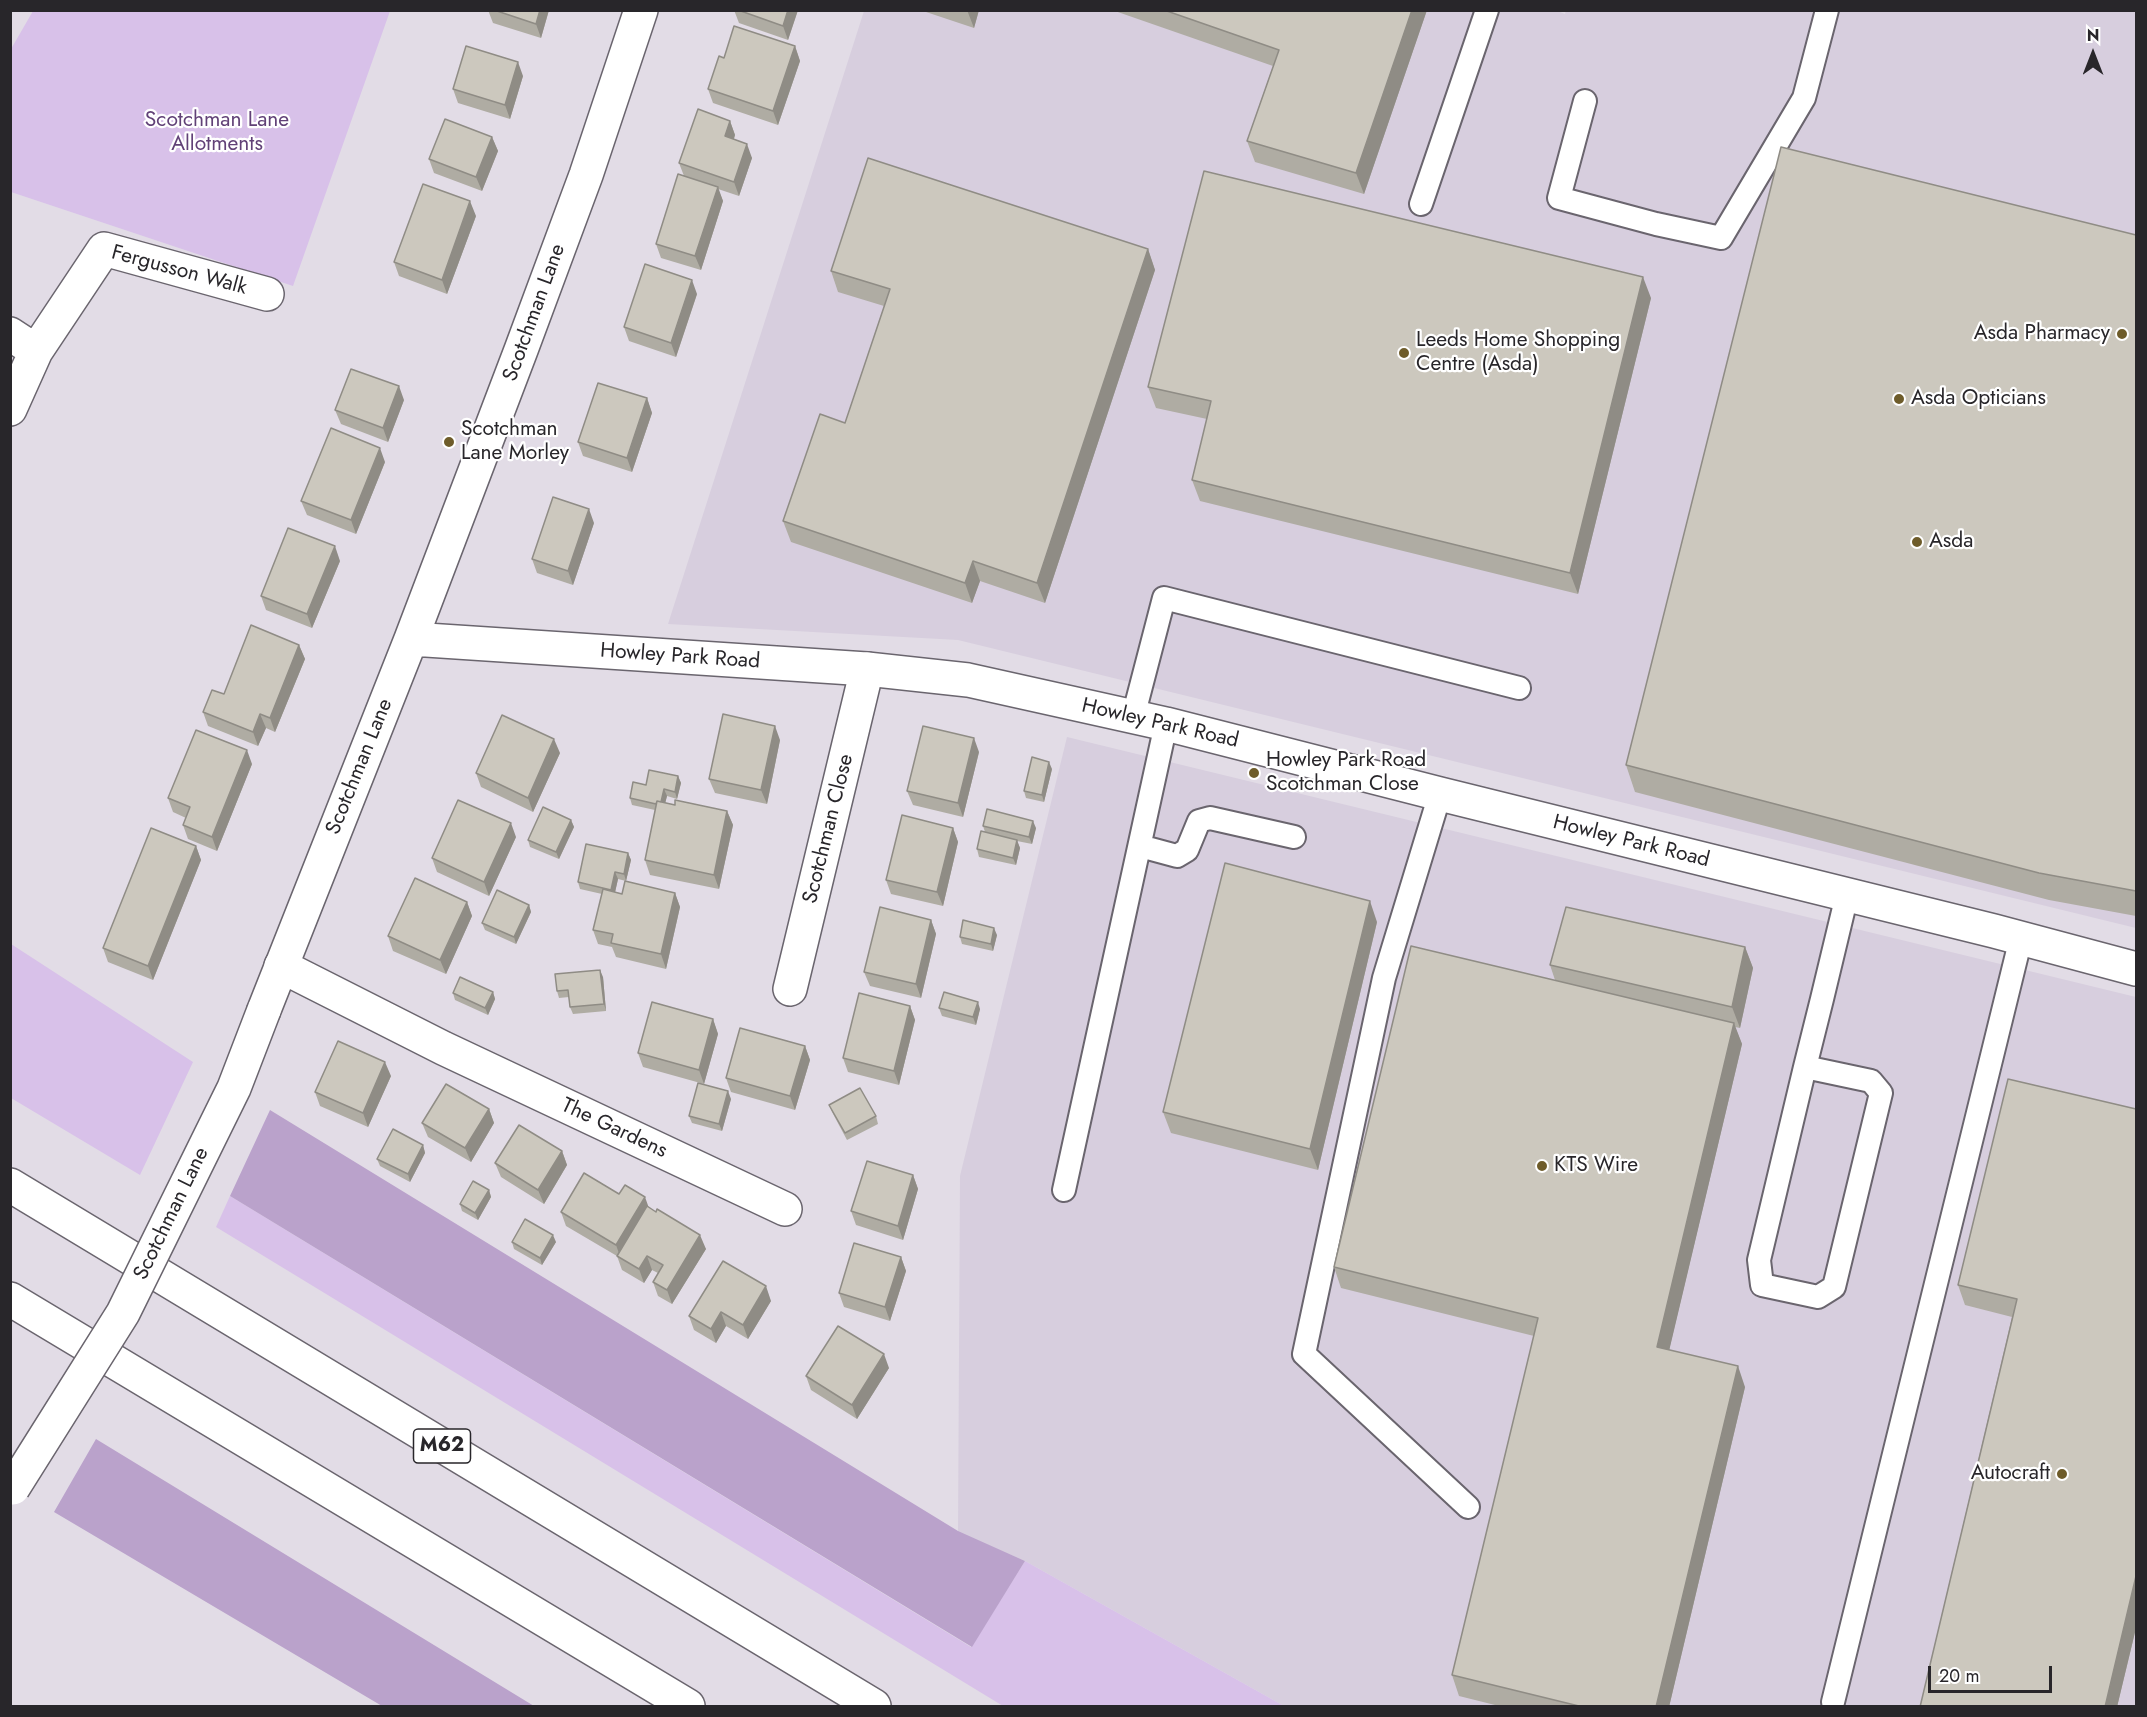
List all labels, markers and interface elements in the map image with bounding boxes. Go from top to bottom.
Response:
north arrow [2063,24,2123,84]
text: N [2087,24,2099,47]
park label: Scotchman Lane Allotments [145,108,289,158]
street label: Fergusson Walk [109,241,249,301]
street label: Scotchman Lane [498,241,572,385]
place label: Asda Pharmacy [1974,321,2110,347]
marker: Asda Pharmacy [2115,327,2129,341]
place label: Leeds Home Shopping Centre (Asda) [1416,328,1620,378]
marker: Leeds Home Shopping Centre (Asda) [1397,346,1411,360]
place label: Asda Opticians [1911,386,2046,412]
marker: Asda Opticians [1892,392,1906,406]
place label: Scotchman Lane Morley [461,417,569,467]
marker: Scotchman Lane Morley [442,435,456,449]
place label: Asda [1929,529,1973,555]
marker: Asda [1910,535,1924,549]
street label: Howley Park Road [599,639,761,675]
street label: Howley Park Road [1079,694,1241,754]
street label: Scotchman Lane [321,695,399,839]
place label: Howley Park Road Scotchman Close [1266,748,1426,798]
street label: Scotchman Close [798,752,860,906]
marker: Howley Park Road Scotchman Close [1247,766,1261,780]
street label: Howley Park Road [1550,810,1712,874]
street label: The Gardens [557,1094,671,1164]
street label: Scotchman Lane [129,1144,215,1284]
place label: KTS Wire [1554,1153,1638,1179]
marker: KTS Wire [1535,1159,1549,1173]
road number: M62 [414,1429,470,1463]
place label: Autocraft [1971,1461,2050,1487]
marker: Autocraft [2055,1467,2069,1481]
scale bar [1931,1654,2056,1692]
text: 20 m [1939,1663,1979,1689]

